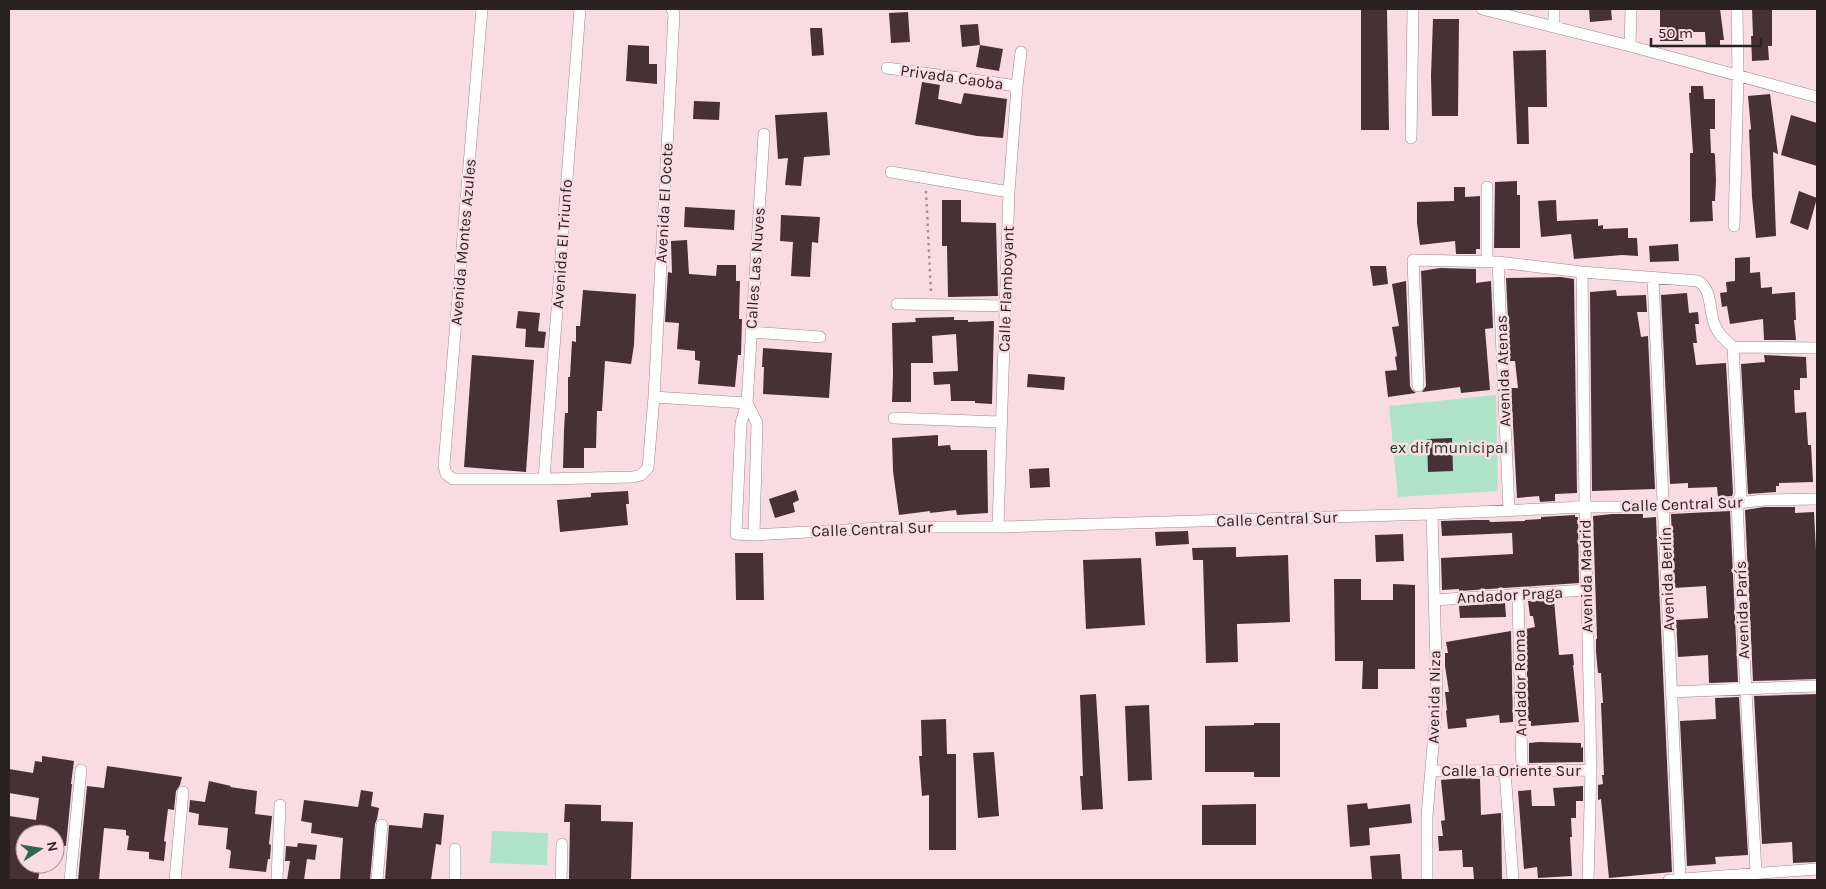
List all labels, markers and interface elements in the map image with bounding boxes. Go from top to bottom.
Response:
scale bar [1651,15,1761,47]
text: 50 m [1658,24,1693,42]
street label: Privada Caoba [899,60,1005,94]
street label: Avenida El Ocote [651,142,677,264]
street label: Avenida Montes Azules [446,158,480,326]
street label: Avenida El Triunfo [548,179,576,309]
street label: Calles Las Nuves [741,207,769,329]
street label: Calle Flamboyant [994,226,1018,352]
street label: Avenida Atenas [1492,315,1514,427]
park label: ex dif municipal [1390,438,1508,457]
street label: Calle Central Sur [1621,492,1743,516]
street label: Calle Central Sur [1216,507,1338,531]
street label: Calle Central Sur [811,517,933,541]
street label: Avenida Madrid [1576,519,1596,633]
street label: Avenida Berlín [1656,526,1678,632]
street label: Avenida París [1731,561,1753,659]
street label: Andador Praga [1456,583,1564,607]
street label: Andador Roma [1510,629,1530,737]
street label: Avenida Niza [1424,650,1444,744]
street label: Calle 1a Oriente Sur [1441,761,1581,780]
north arrow [15,824,65,874]
text: N [43,840,62,853]

